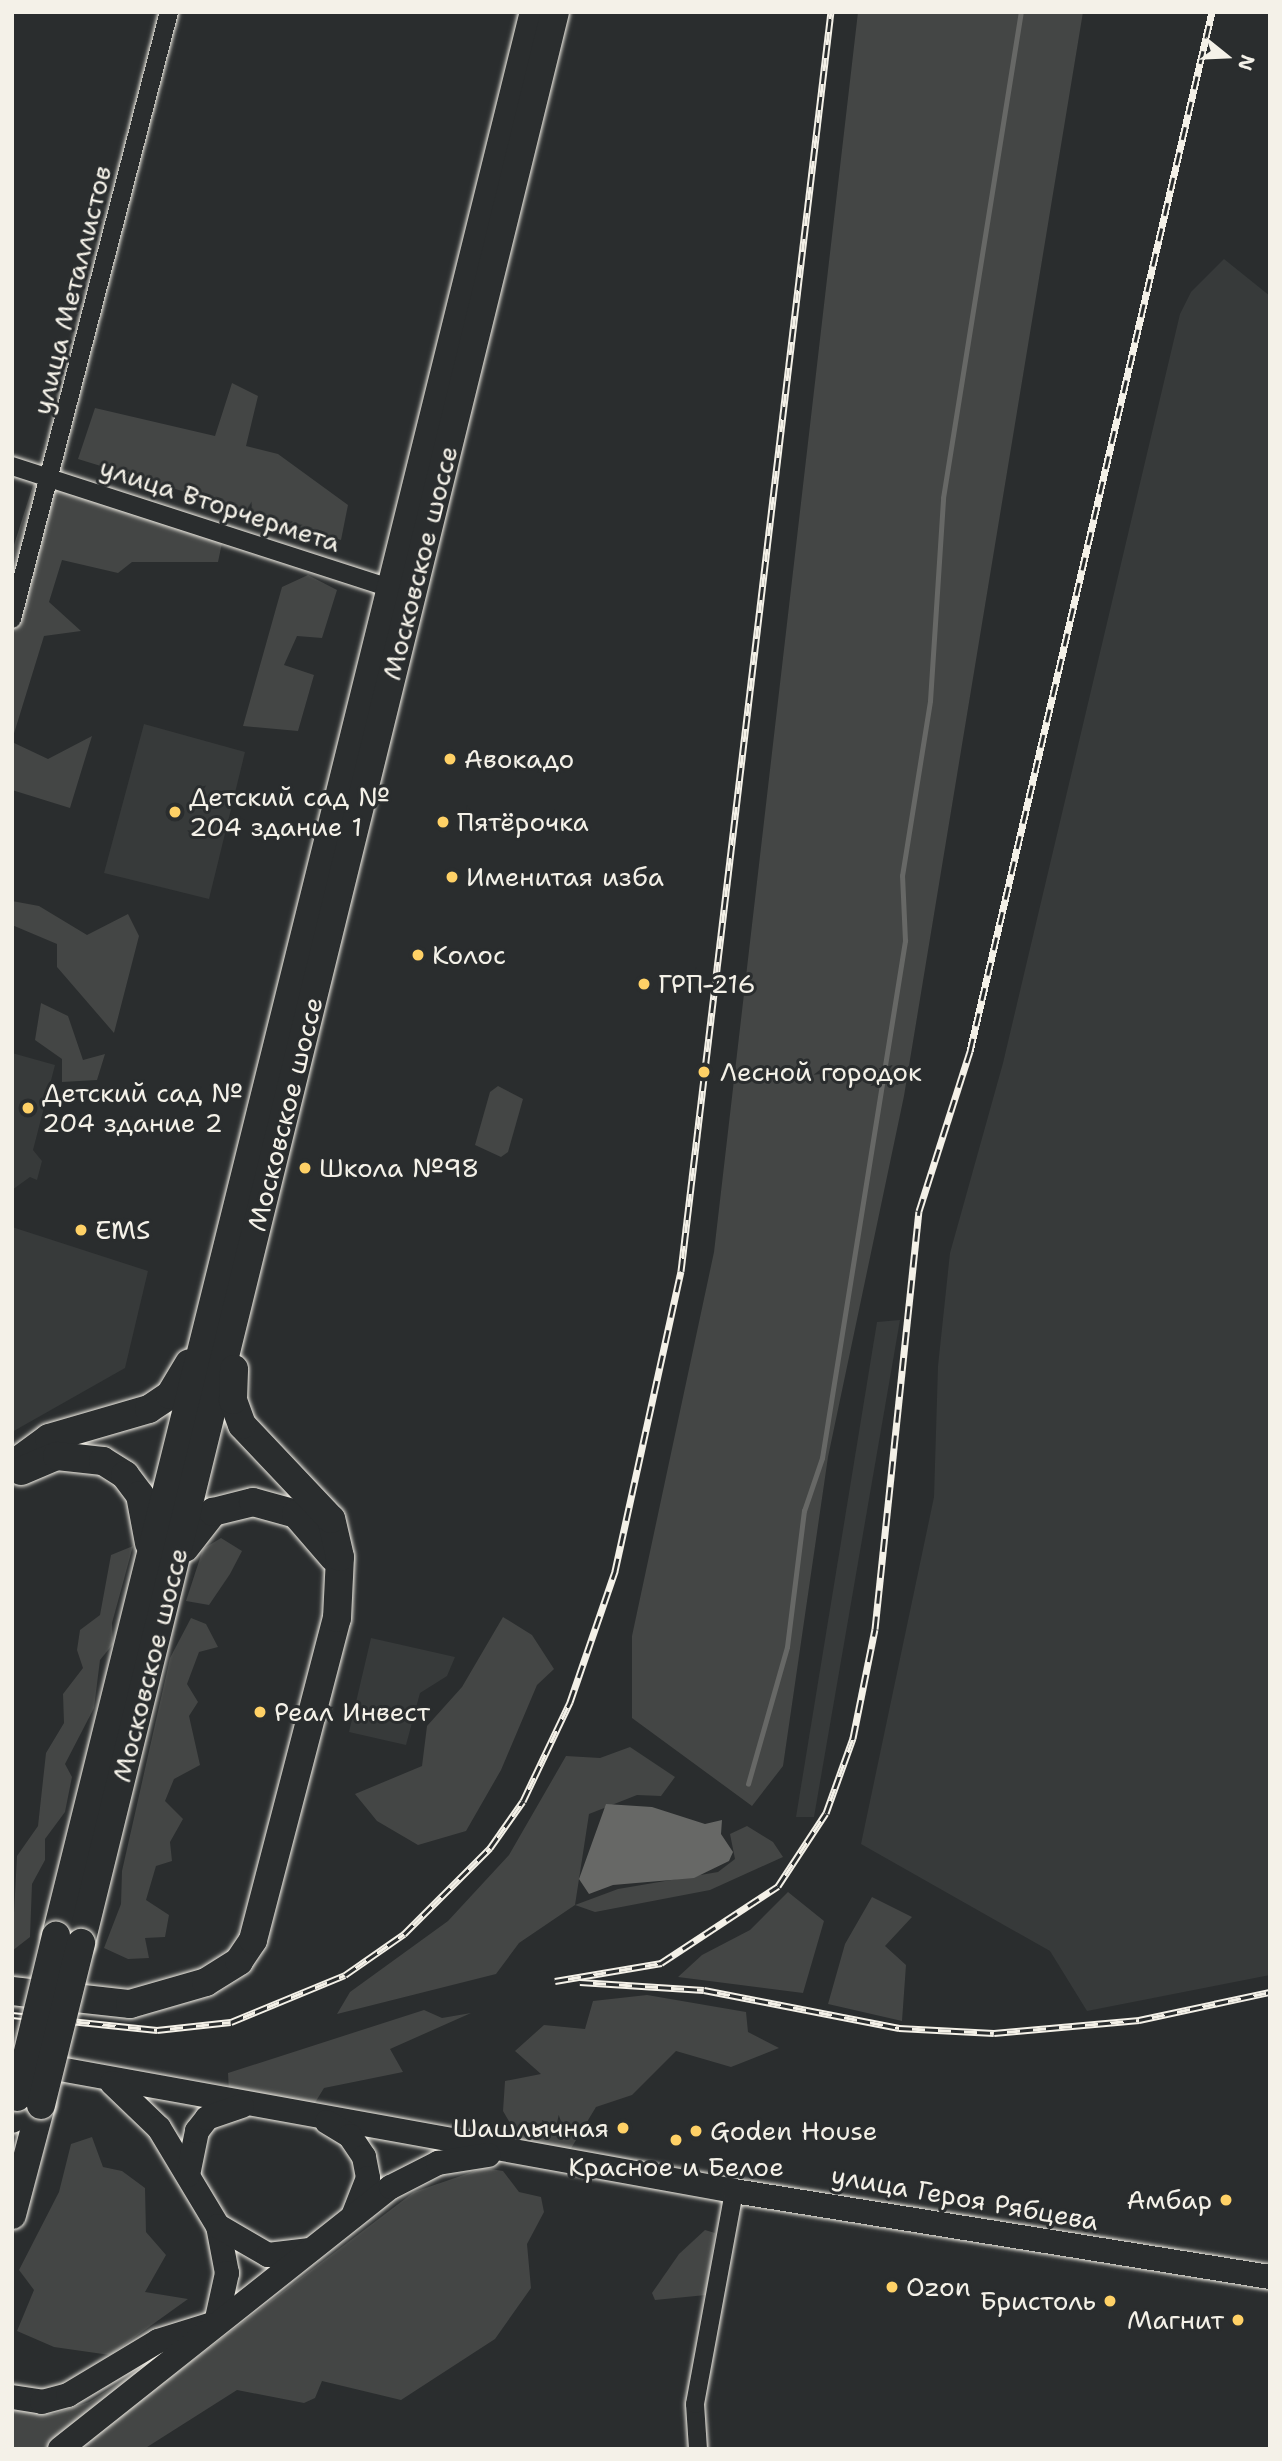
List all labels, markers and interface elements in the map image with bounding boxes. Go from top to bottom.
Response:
north arrow [1191,21,1261,91]
text: N [1232,52,1261,74]
street label: улица Металлистов [26,162,118,418]
street label: Московское шоссе [376,443,464,683]
street label: улица Вторчермета [96,451,344,559]
place label: Авокадо [464,743,574,775]
marker: Авокадо [442,751,458,767]
place label: Детский сад № 204 здание 1 [189,781,390,842]
marker: Детский сад № 204 здание 1 [167,804,183,820]
place label: Пятёрочка [457,806,589,838]
marker: Пятёрочка [435,814,451,830]
place label: Именитая изба [466,861,664,893]
marker: Именитая изба [444,869,460,885]
place label: Колос [432,939,506,971]
marker: Колос [410,947,426,963]
place label: ГРП-216 [658,968,756,1000]
marker: ГРП-216 [636,976,652,992]
street label: Московское шоссе [241,994,329,1234]
place label: Лесной городок [720,1056,922,1088]
marker: Лесной городок [694,1062,714,1082]
place label: Детский сад № 204 здание 2 [42,1077,243,1138]
marker: Детский сад № 204 здание 2 [20,1100,36,1116]
place label: Школа №98 [319,1152,480,1184]
marker: Школа №98 [297,1160,313,1176]
place label: EMS [95,1214,150,1246]
marker: EMS [73,1222,89,1238]
street label: Московское шоссе [106,1545,194,1785]
place label: Реал Инвест [274,1696,430,1728]
marker: Реал Инвест [252,1704,268,1720]
place label: Шашлычная [453,2112,609,2144]
place label: Goden House [710,2115,877,2147]
marker: Шашлычная [615,2120,631,2136]
marker: Goden House [688,2123,704,2139]
marker: Красное и Белое [668,2132,684,2148]
place label: Красное и Белое [568,2151,784,2183]
street label: улица Героя Рябцева [829,2159,1101,2237]
place label: Амбар [1126,2184,1212,2216]
marker: Амбар [1218,2192,1234,2208]
place label: Ozon [906,2271,971,2303]
marker: Ozon [884,2279,900,2295]
place label: Бристоль [980,2285,1096,2317]
marker: Бристоль [1102,2293,1118,2309]
place label: Магнит [1127,2304,1224,2336]
marker: Магнит [1230,2312,1246,2328]

